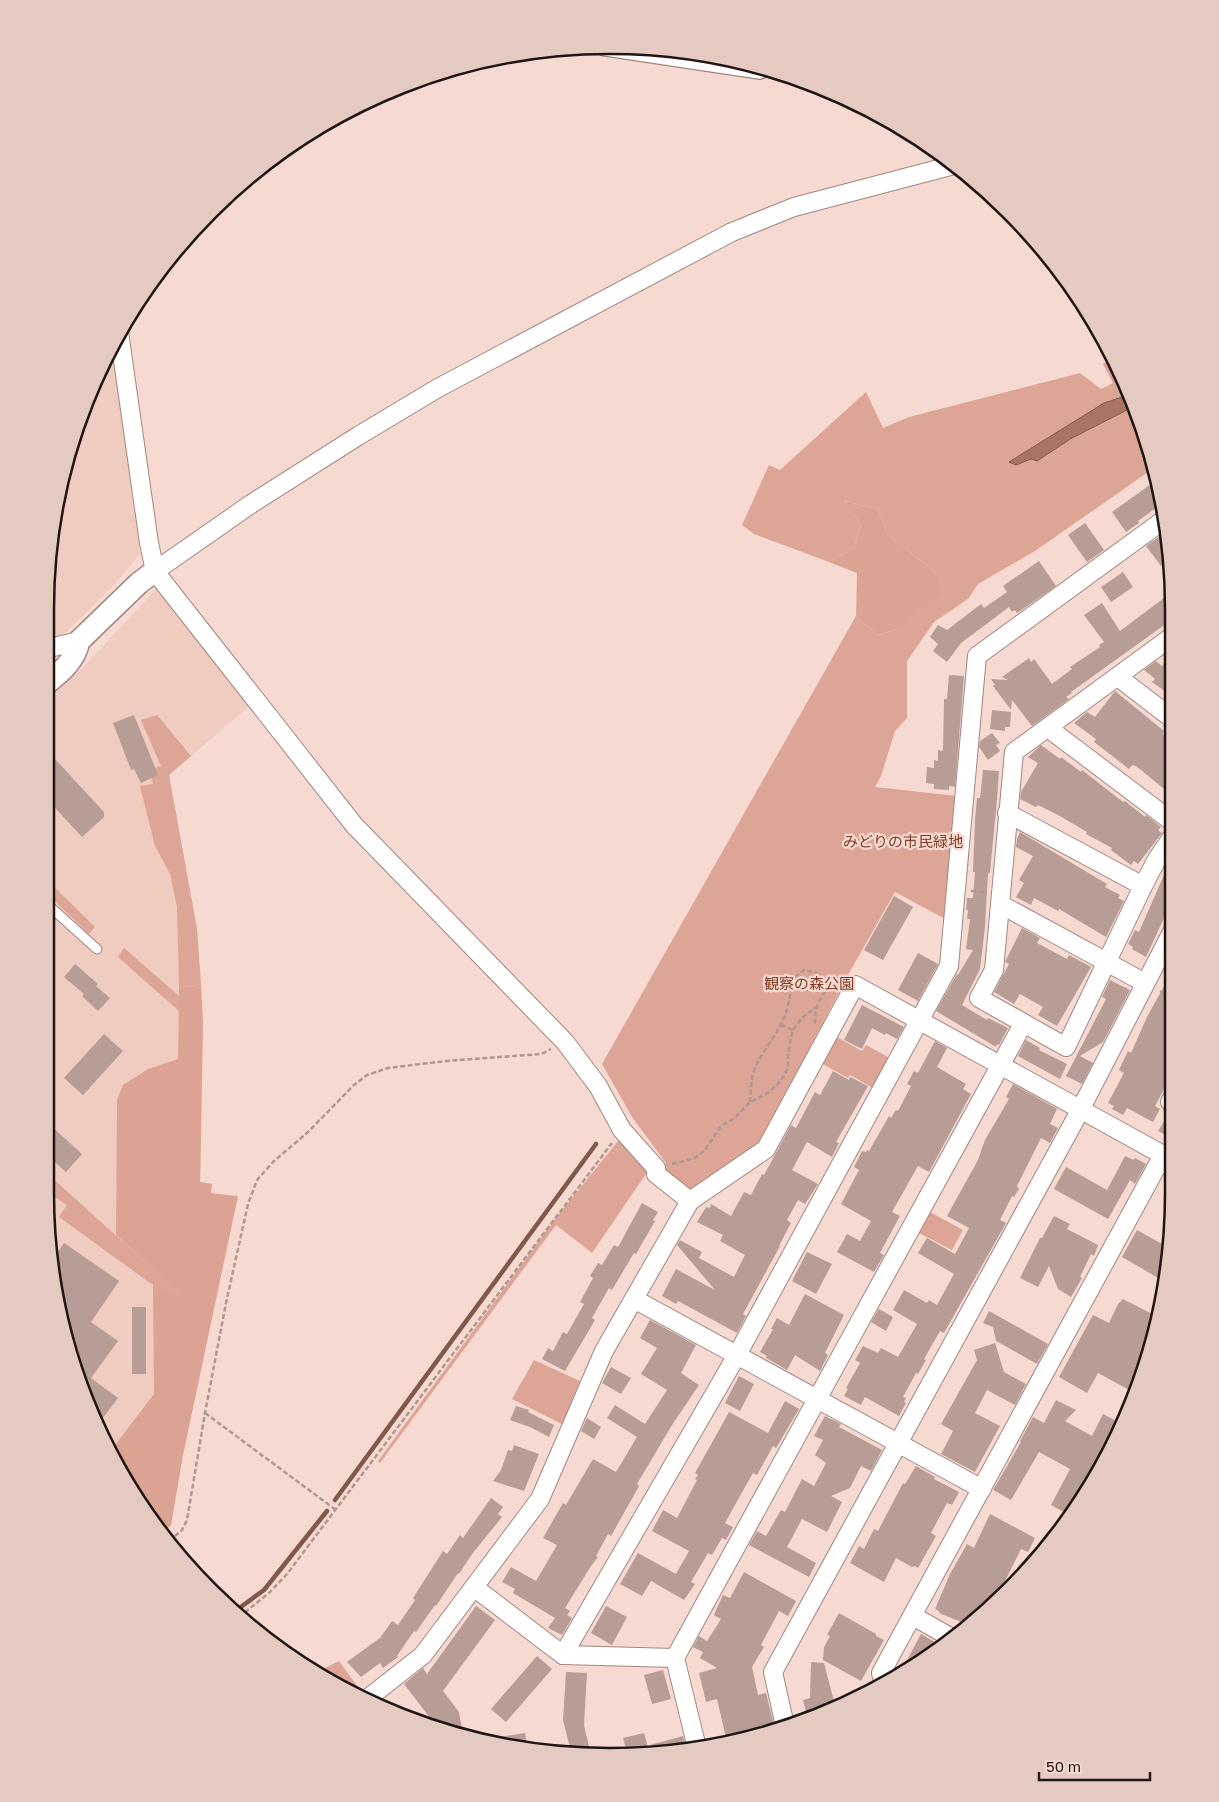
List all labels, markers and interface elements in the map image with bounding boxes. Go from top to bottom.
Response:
park label: みどりの市民緑地 [843,832,963,850]
park label: 観察の森公園 [764,974,854,992]
scale bar [1039,1750,1150,1782]
text: 50 m [1046,1757,1081,1775]

